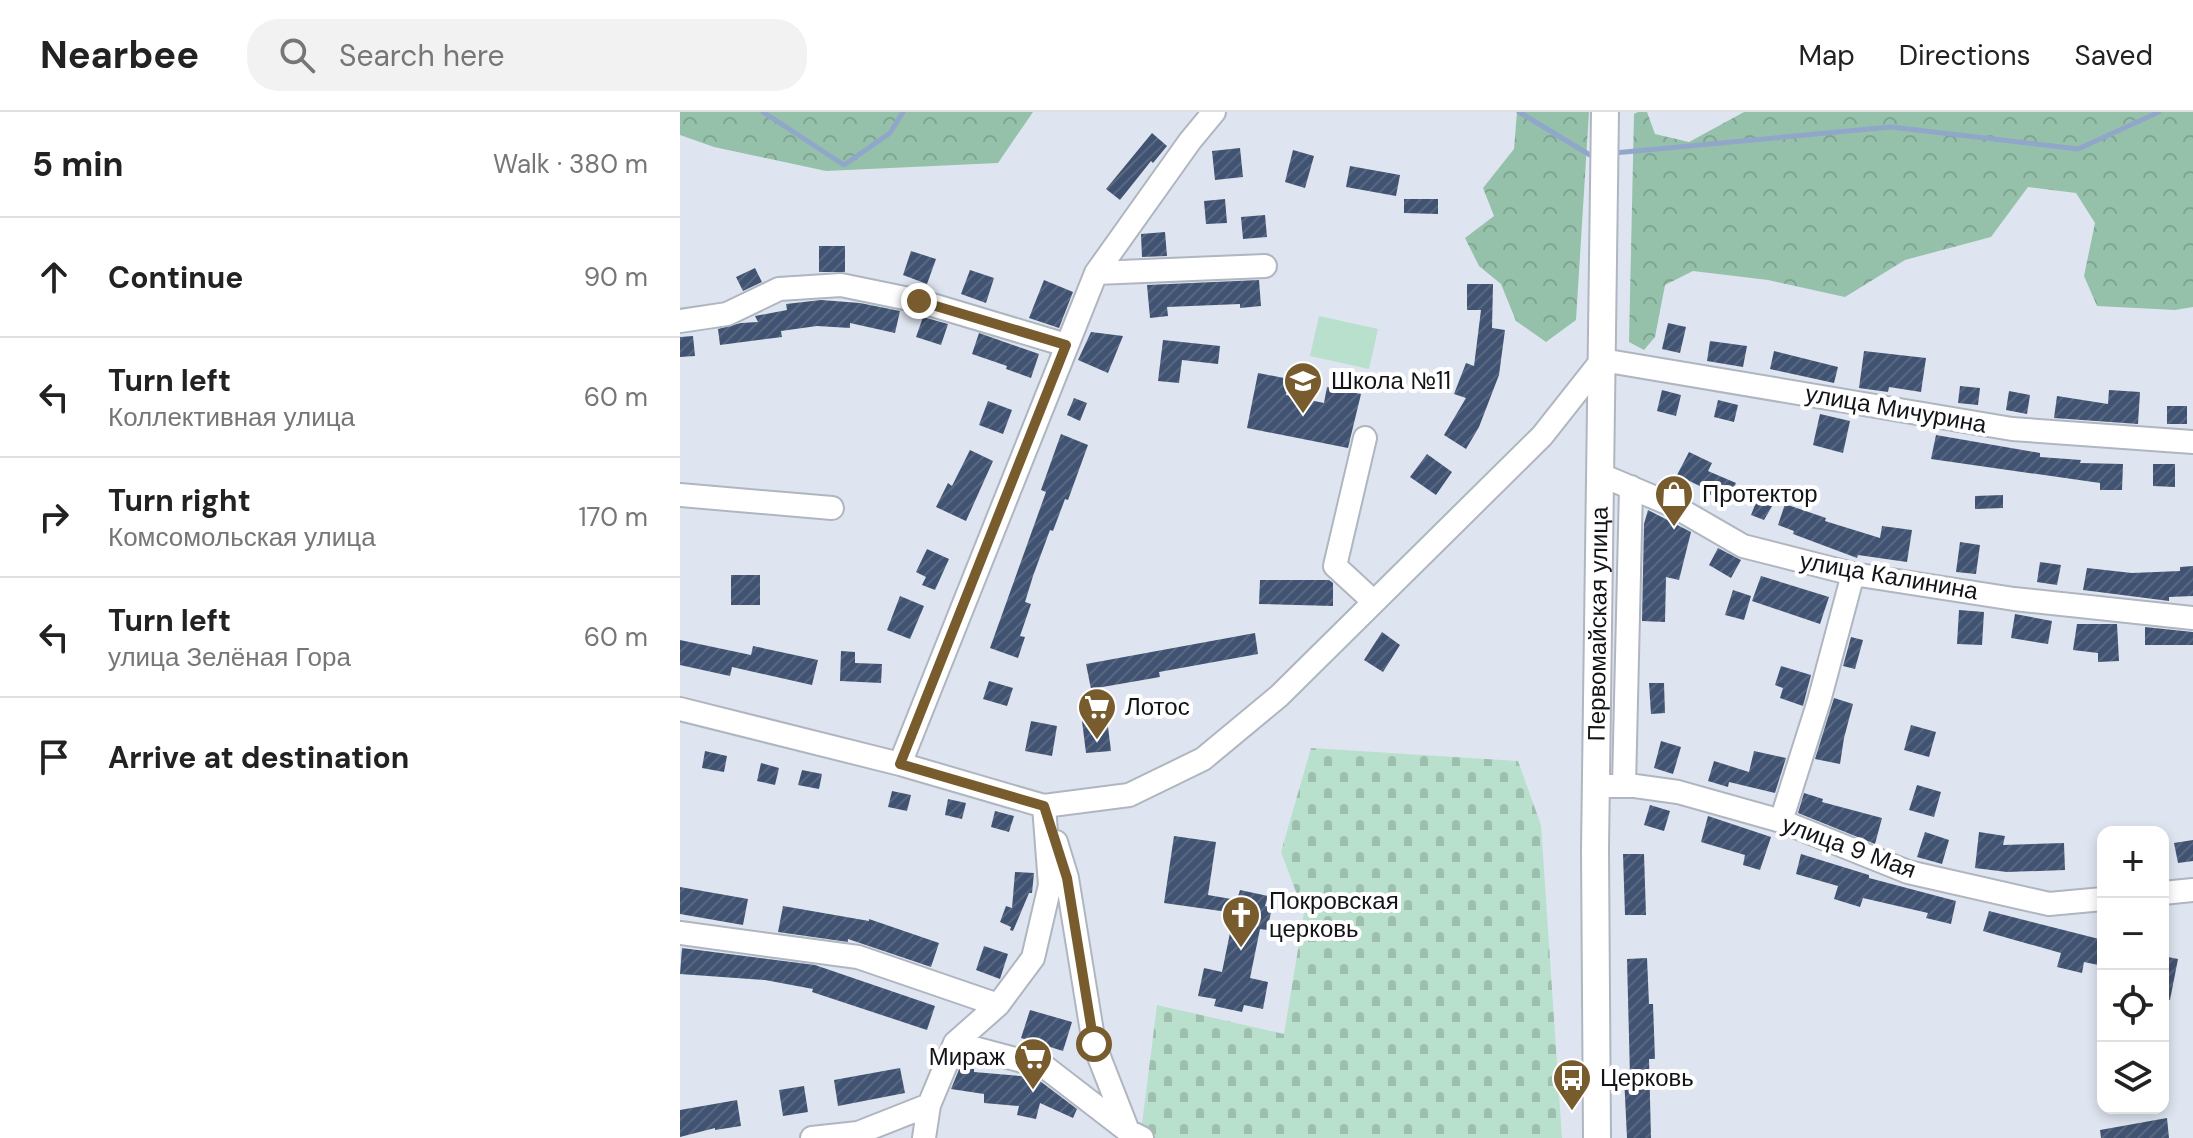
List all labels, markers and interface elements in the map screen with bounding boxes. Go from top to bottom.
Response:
search box [247,19,807,91]
text: Nearbee [40,30,199,80]
icon: search [275,33,319,77]
text: Search here [339,36,505,75]
text: Map [1798,37,1855,74]
text: Directions [1899,37,2031,74]
text: Saved [2075,37,2153,74]
text: 5 min [32,142,123,187]
text: Walk · 380 m [493,147,648,181]
icon: ahead [32,255,76,299]
text: Continue [108,258,243,297]
text: 90 m [584,260,648,294]
route end [901,283,937,319]
school or university icon: Школа №11 [1282,360,1324,415]
text: Turn left [108,361,231,400]
place label: Школа №11 [1331,365,1451,396]
icon: left [32,375,76,419]
street label: улица Мичурина [1803,377,1990,440]
text: 60 m [584,380,648,414]
text: Коллективная улица [108,400,355,434]
shop icon: Протектор [1653,473,1695,528]
place label: Протектор [1702,478,1818,509]
text: Turn right [108,481,251,520]
icon: right [32,495,76,539]
text: 170 m [579,500,648,534]
street label: Первомайская улица [1580,506,1615,742]
text: Комсомольская улица [108,520,376,554]
street label: улица Калинина [1798,545,1981,607]
text: Turn left [108,601,231,640]
icon: left [32,615,76,659]
text: 60 m [584,620,648,654]
text: улица Зелёная Гора [108,640,351,674]
supermarket icon: Лотос [1076,686,1118,741]
place label: Лотос [1125,691,1190,722]
icon: arrive [32,735,76,779]
text: Arrive at destination [108,738,409,777]
street label: улица 9 Мая [1778,808,1920,885]
map controls [2097,826,2169,1114]
button: + [2097,826,2169,898]
place label: Покровская церковь [1269,885,1399,944]
church icon: Покровская церковь [1220,894,1262,949]
button: − [2097,898,2169,970]
button: locate [2097,970,2169,1042]
route start [1076,1026,1112,1062]
supermarket icon: Мираж [1012,1036,1054,1091]
place label: Мираж [929,1041,1005,1072]
button: layers [2097,1042,2169,1114]
bus stop icon: Церковь [1551,1057,1593,1112]
place label: Церковь [1600,1062,1694,1093]

